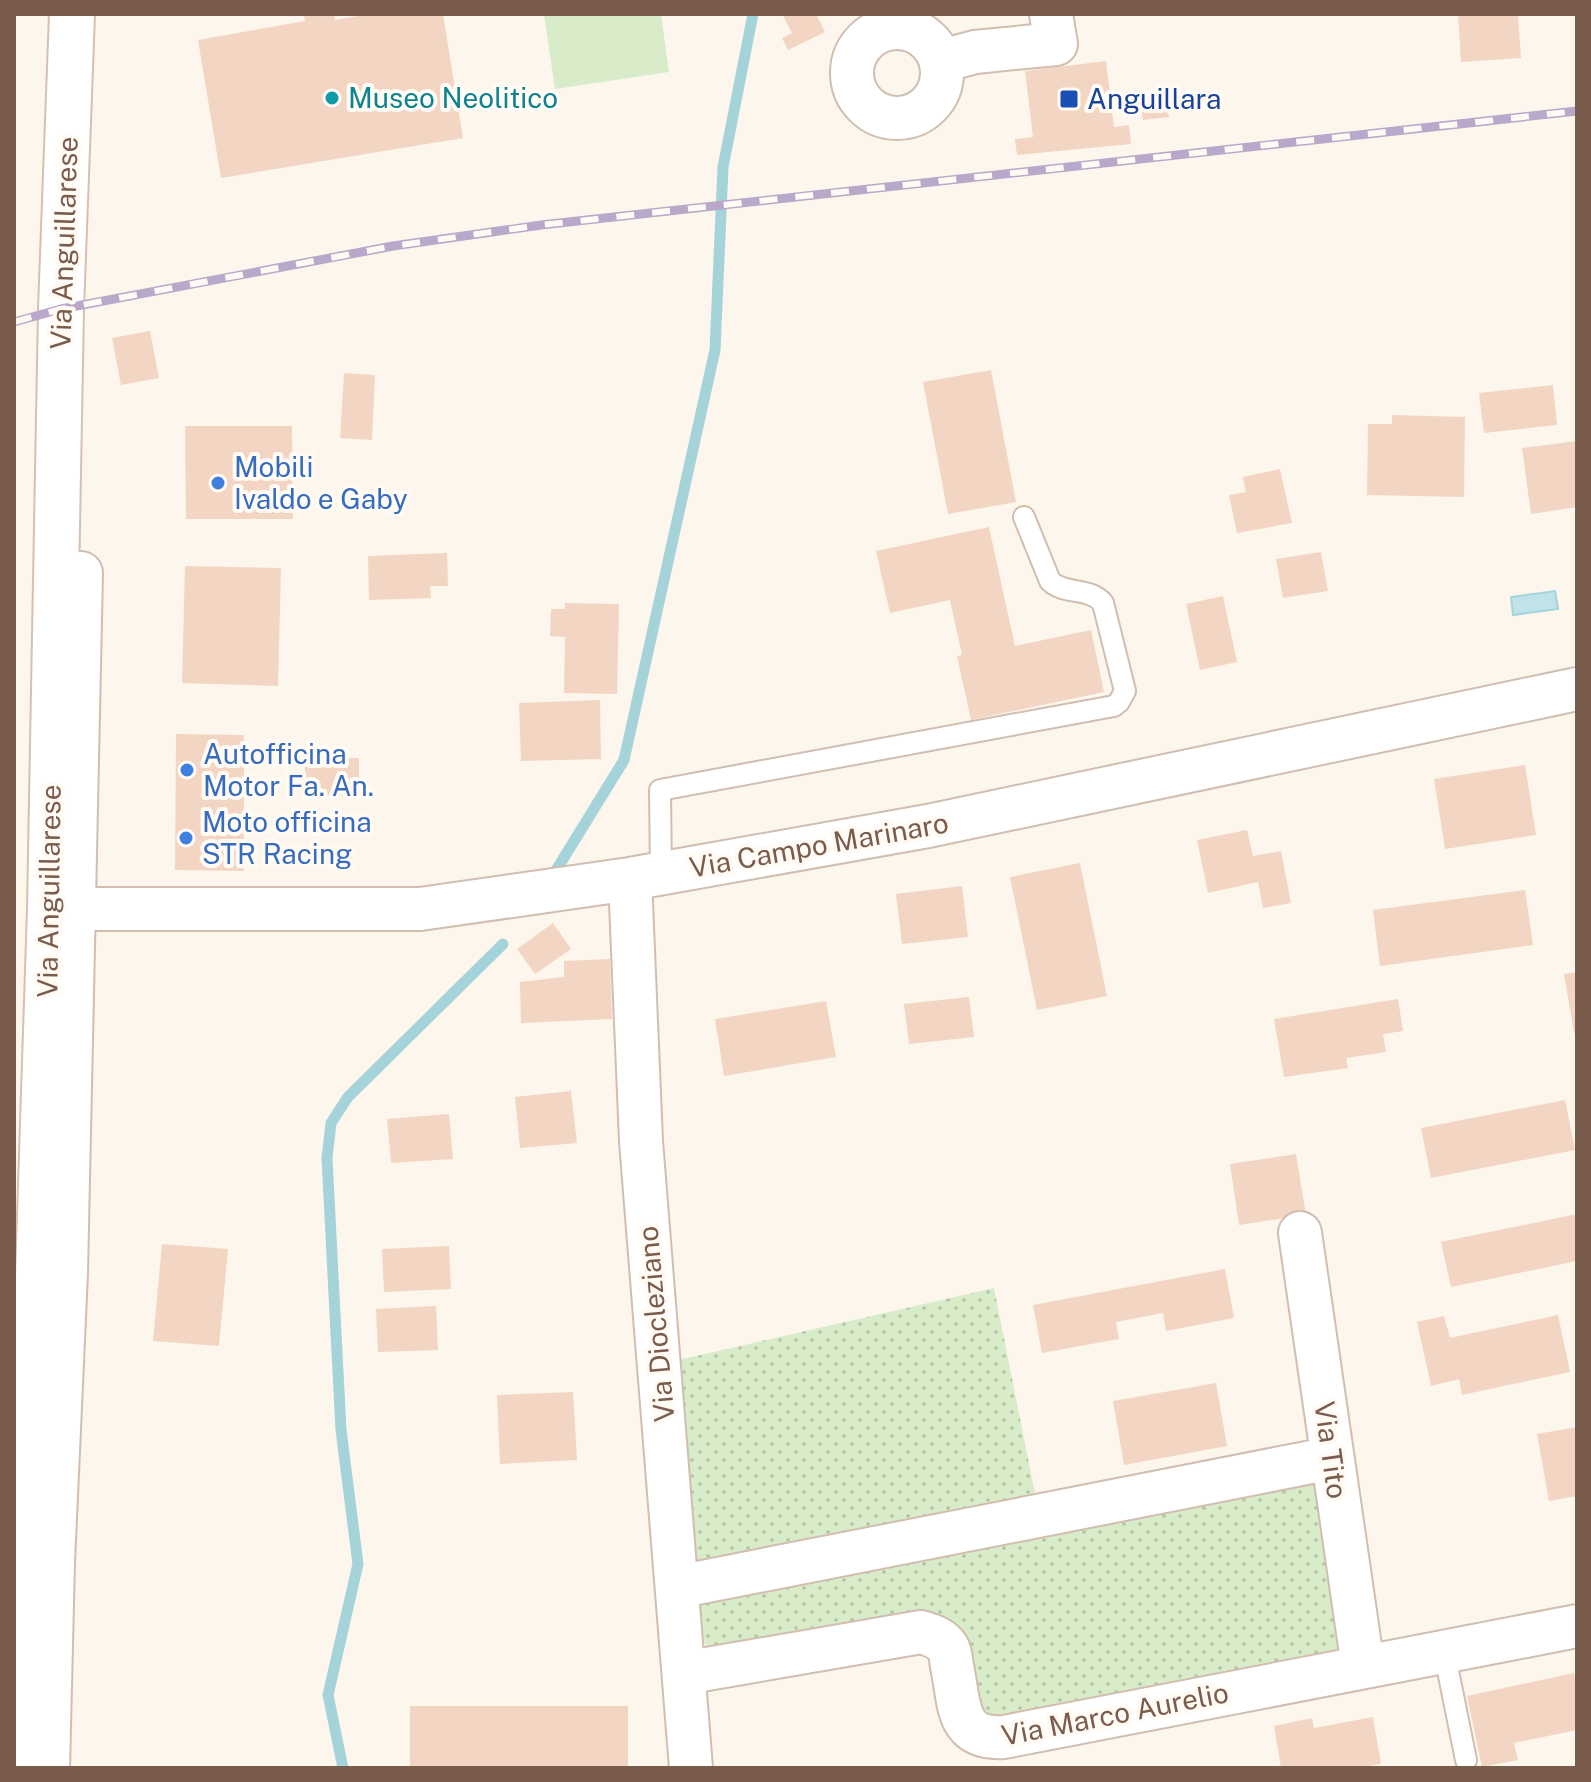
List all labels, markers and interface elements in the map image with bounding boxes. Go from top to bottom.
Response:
place label: Museo Neolitico [348,81,558,114]
place label: Anguillara [1087,82,1221,115]
marker: Anguillara [1058,88,1080,110]
marker: Museo Neolitico [323,89,341,107]
street label: Via Anguillarese [43,136,84,350]
place label: Mobili Ivaldo e Gaby [234,450,408,515]
marker: Mobili Ivaldo e Gaby [209,474,227,492]
place label: Autofficina Motor Fa. An. [203,737,374,802]
marker: Autofficina Motor Fa. An. [178,761,196,779]
street label: Via Anguillarese [30,784,67,998]
place label: Moto officina STR Racing [202,805,372,870]
street label: Via Campo Marinaro [687,805,951,884]
marker: Moto officina STR Racing [177,829,195,847]
street label: Via Diocleziano [631,1225,680,1423]
street label: Via Tito [1308,1399,1355,1501]
street label: Via Marco Aurelio [999,1675,1231,1752]

